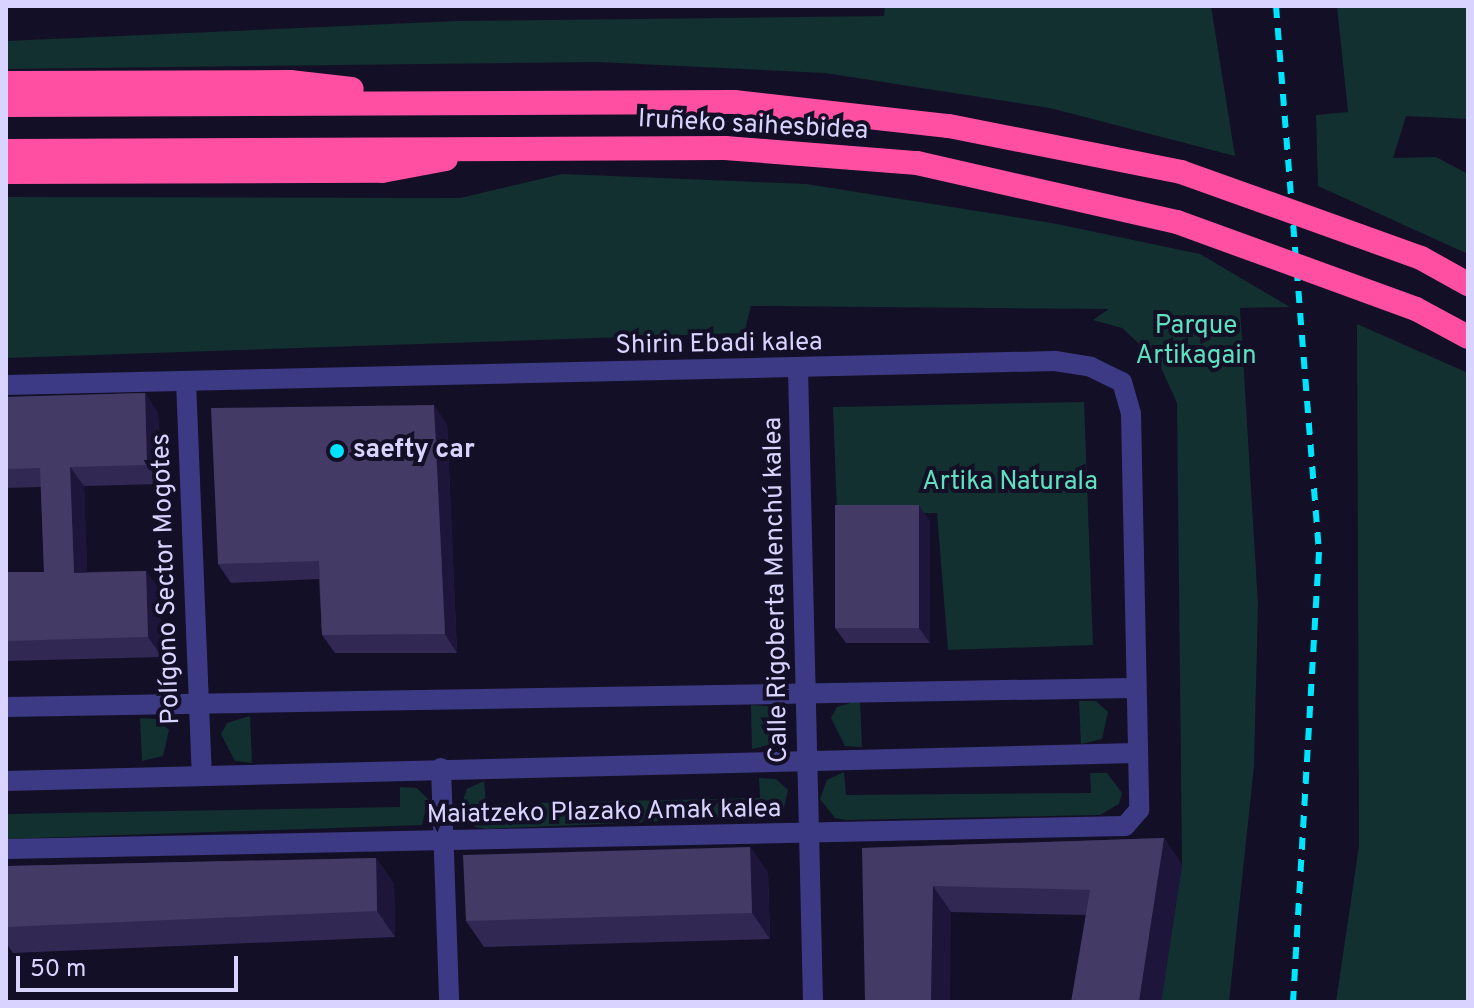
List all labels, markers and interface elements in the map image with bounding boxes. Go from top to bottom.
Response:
street label: Iruñeko saihesbidea [637,104,869,148]
park label: Parque Artikagain [1135,311,1257,372]
street label: Shirin Ebadi kalea [615,328,823,362]
street label: Calle Rigoberta Menchú kalea [758,417,796,763]
street label: Polígono Sector Mogotes [146,433,188,725]
place label: saefty car [353,435,475,467]
marker: saefty car [328,442,346,460]
park label: Artika Naturala [922,467,1098,499]
street label: Maiatzeko Plazako Amak kalea [426,794,782,832]
scale bar [20,940,242,990]
text: 50 m [30,955,86,985]

